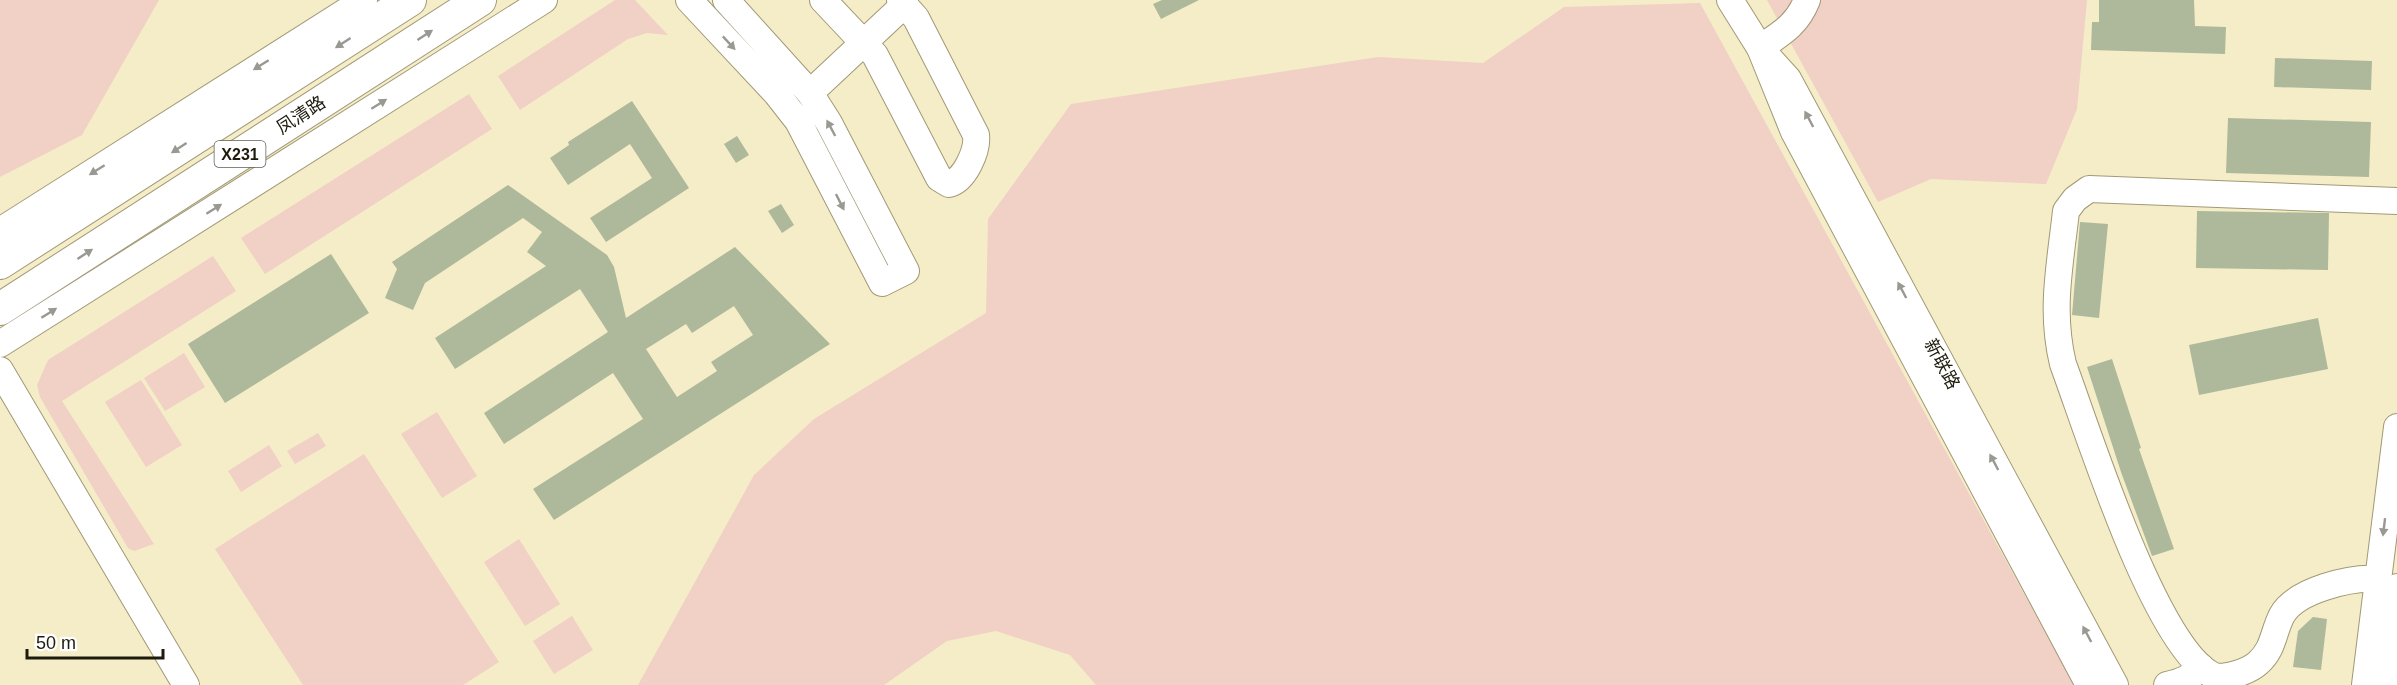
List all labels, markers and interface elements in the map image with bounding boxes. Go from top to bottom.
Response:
one-way arrow [417,30,433,41]
one-way arrow [722,35,735,50]
one-way arrow [335,37,351,49]
one-way arrow [253,60,269,71]
street label: 凤清路 [273,92,329,138]
one-way arrow [371,99,387,110]
one-way arrow [1804,110,1814,127]
one-way arrow [826,119,836,136]
road number: X231 [214,141,266,167]
one-way arrow [170,143,187,154]
one-way arrow [89,164,105,175]
one-way arrow [835,193,845,210]
one-way arrow [206,203,222,214]
one-way arrow [76,249,93,260]
one-way arrow [1897,282,1907,299]
one-way arrow [41,308,58,319]
street label: 新联路 [1920,335,1964,393]
one-way arrow [1990,453,2000,471]
one-way arrow [2379,518,2389,537]
scale bar [27,622,164,660]
one-way arrow [2082,625,2092,642]
text: 50 m [36,633,76,653]

